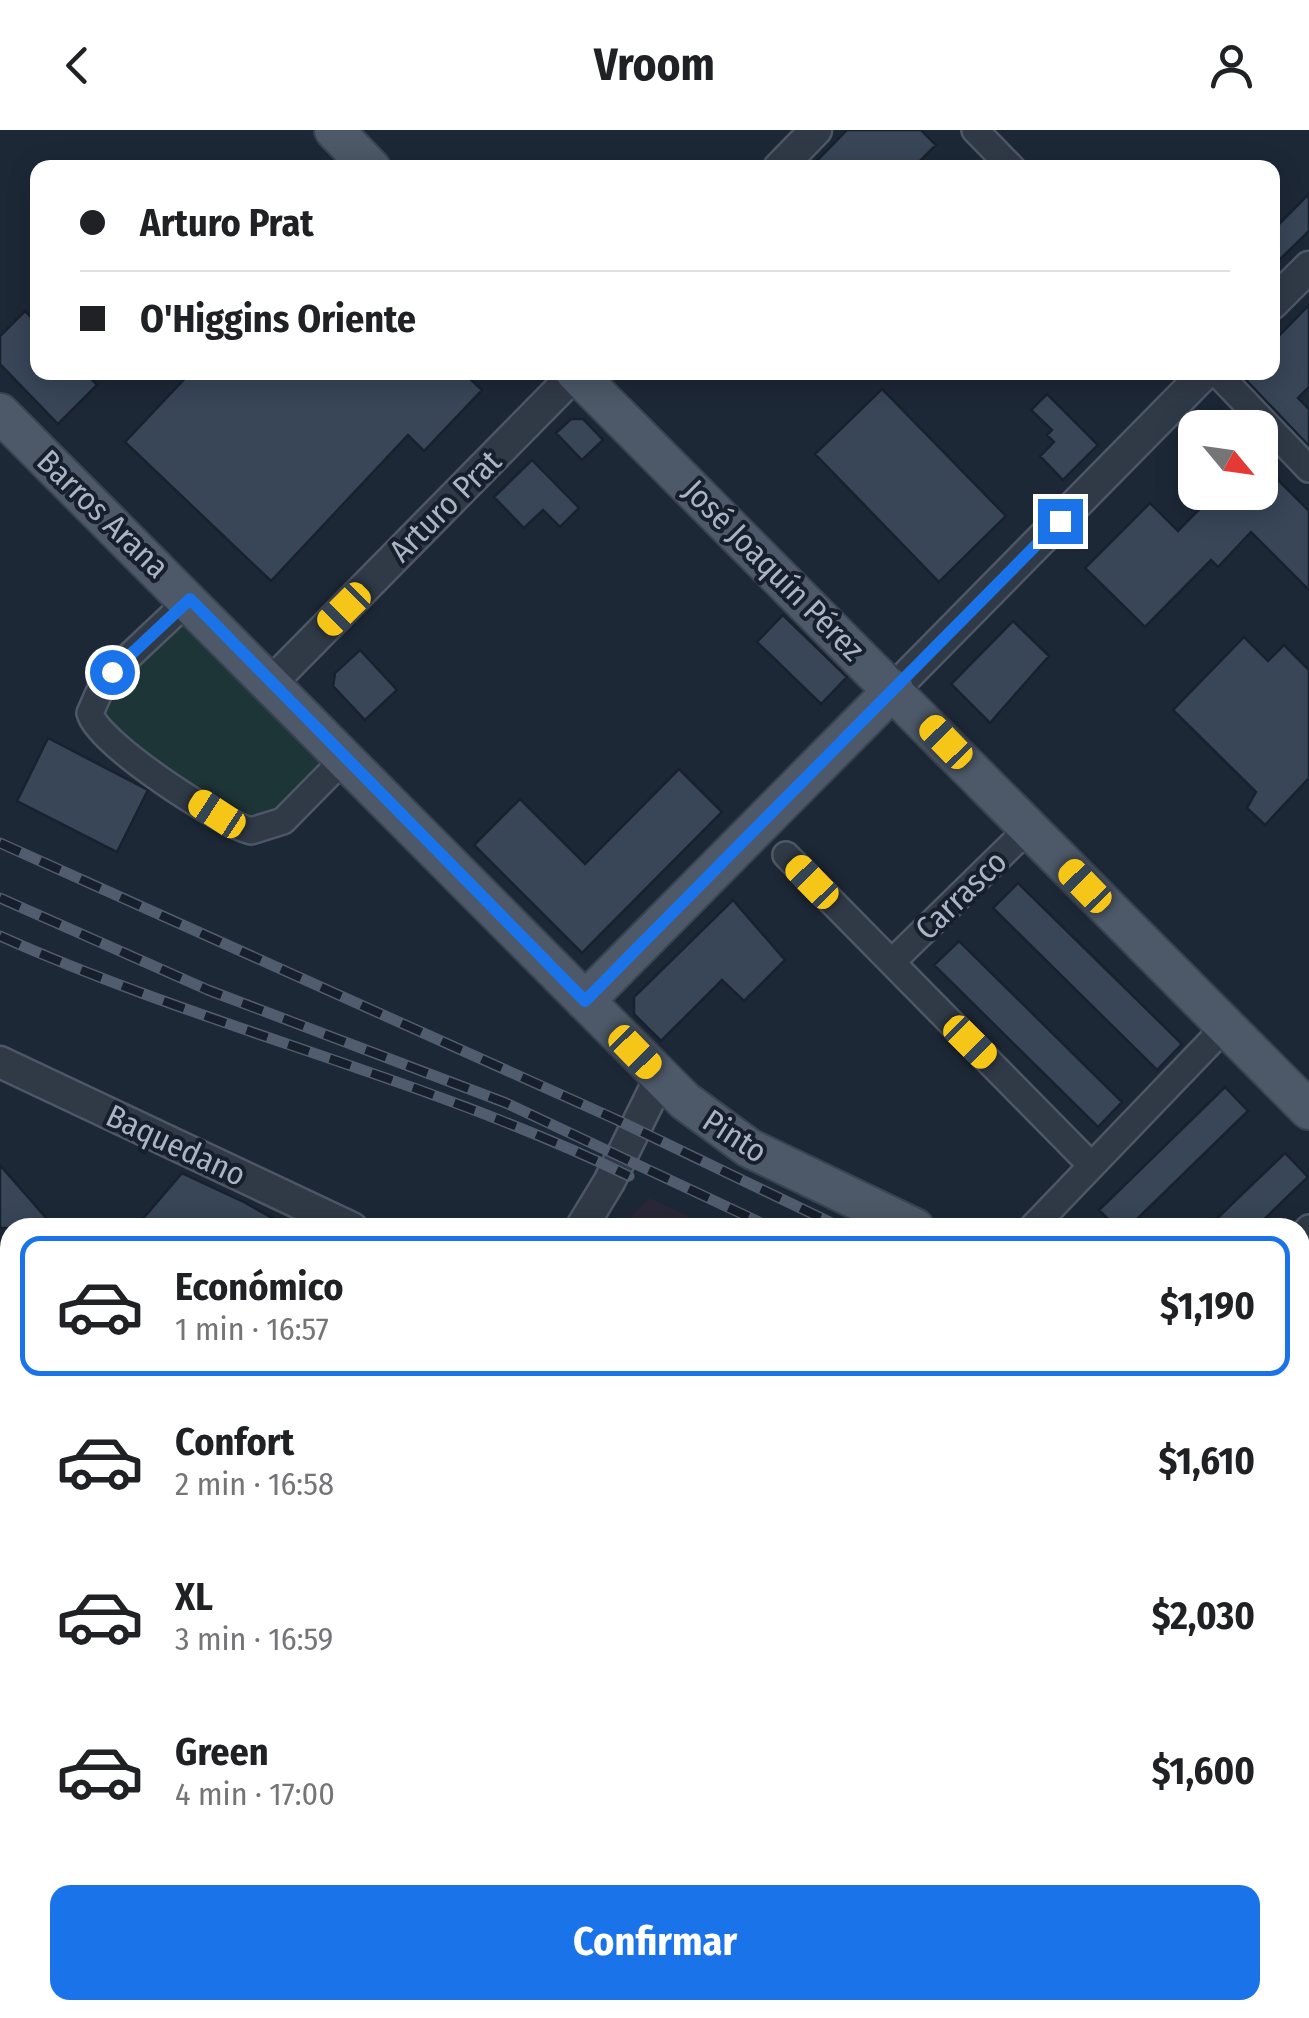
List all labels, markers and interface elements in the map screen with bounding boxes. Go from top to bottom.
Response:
icon: back [50,38,105,93]
text: Vroom [594,38,715,92]
icon: person [1204,38,1259,93]
text: Arturo Prat [140,200,314,246]
text: O'Higgins Oriente [140,296,416,342]
north arrow [1178,410,1278,510]
map controls [1178,410,1278,510]
street label: Barros Arana [29,442,177,586]
street label: Arturo Prat [381,442,509,570]
street label: José Joaquín Pérez [676,472,872,668]
route end [1038,499,1083,544]
car [312,577,376,641]
route start [90,650,135,695]
car [914,710,978,774]
car [184,785,250,843]
street label: Carrasco [908,842,1014,948]
car [780,850,844,914]
car [1053,854,1117,918]
car [938,1010,1002,1074]
car [603,1020,667,1084]
street label: Baquedano [100,1096,252,1194]
street label: Pinto [696,1101,774,1171]
icon: car [55,1261,145,1351]
text: Económico [175,1264,344,1310]
text: $1,190 [1160,1283,1255,1329]
text: 1 min · 16:57 [175,1310,329,1348]
icon: car [55,1416,145,1506]
text: Confort [175,1419,294,1465]
text: $1,610 [1158,1438,1255,1484]
text: 2 min · 16:58 [175,1465,334,1503]
icon: car [55,1571,145,1661]
text: XL [175,1574,213,1620]
text: $2,030 [1152,1593,1255,1639]
text: 3 min · 16:59 [175,1620,333,1658]
icon: car [55,1726,145,1816]
text: Green [175,1729,269,1775]
text: $1,600 [1152,1748,1255,1794]
text: 4 min · 17:00 [175,1775,335,1813]
button: Confirmar [50,1885,1260,2000]

